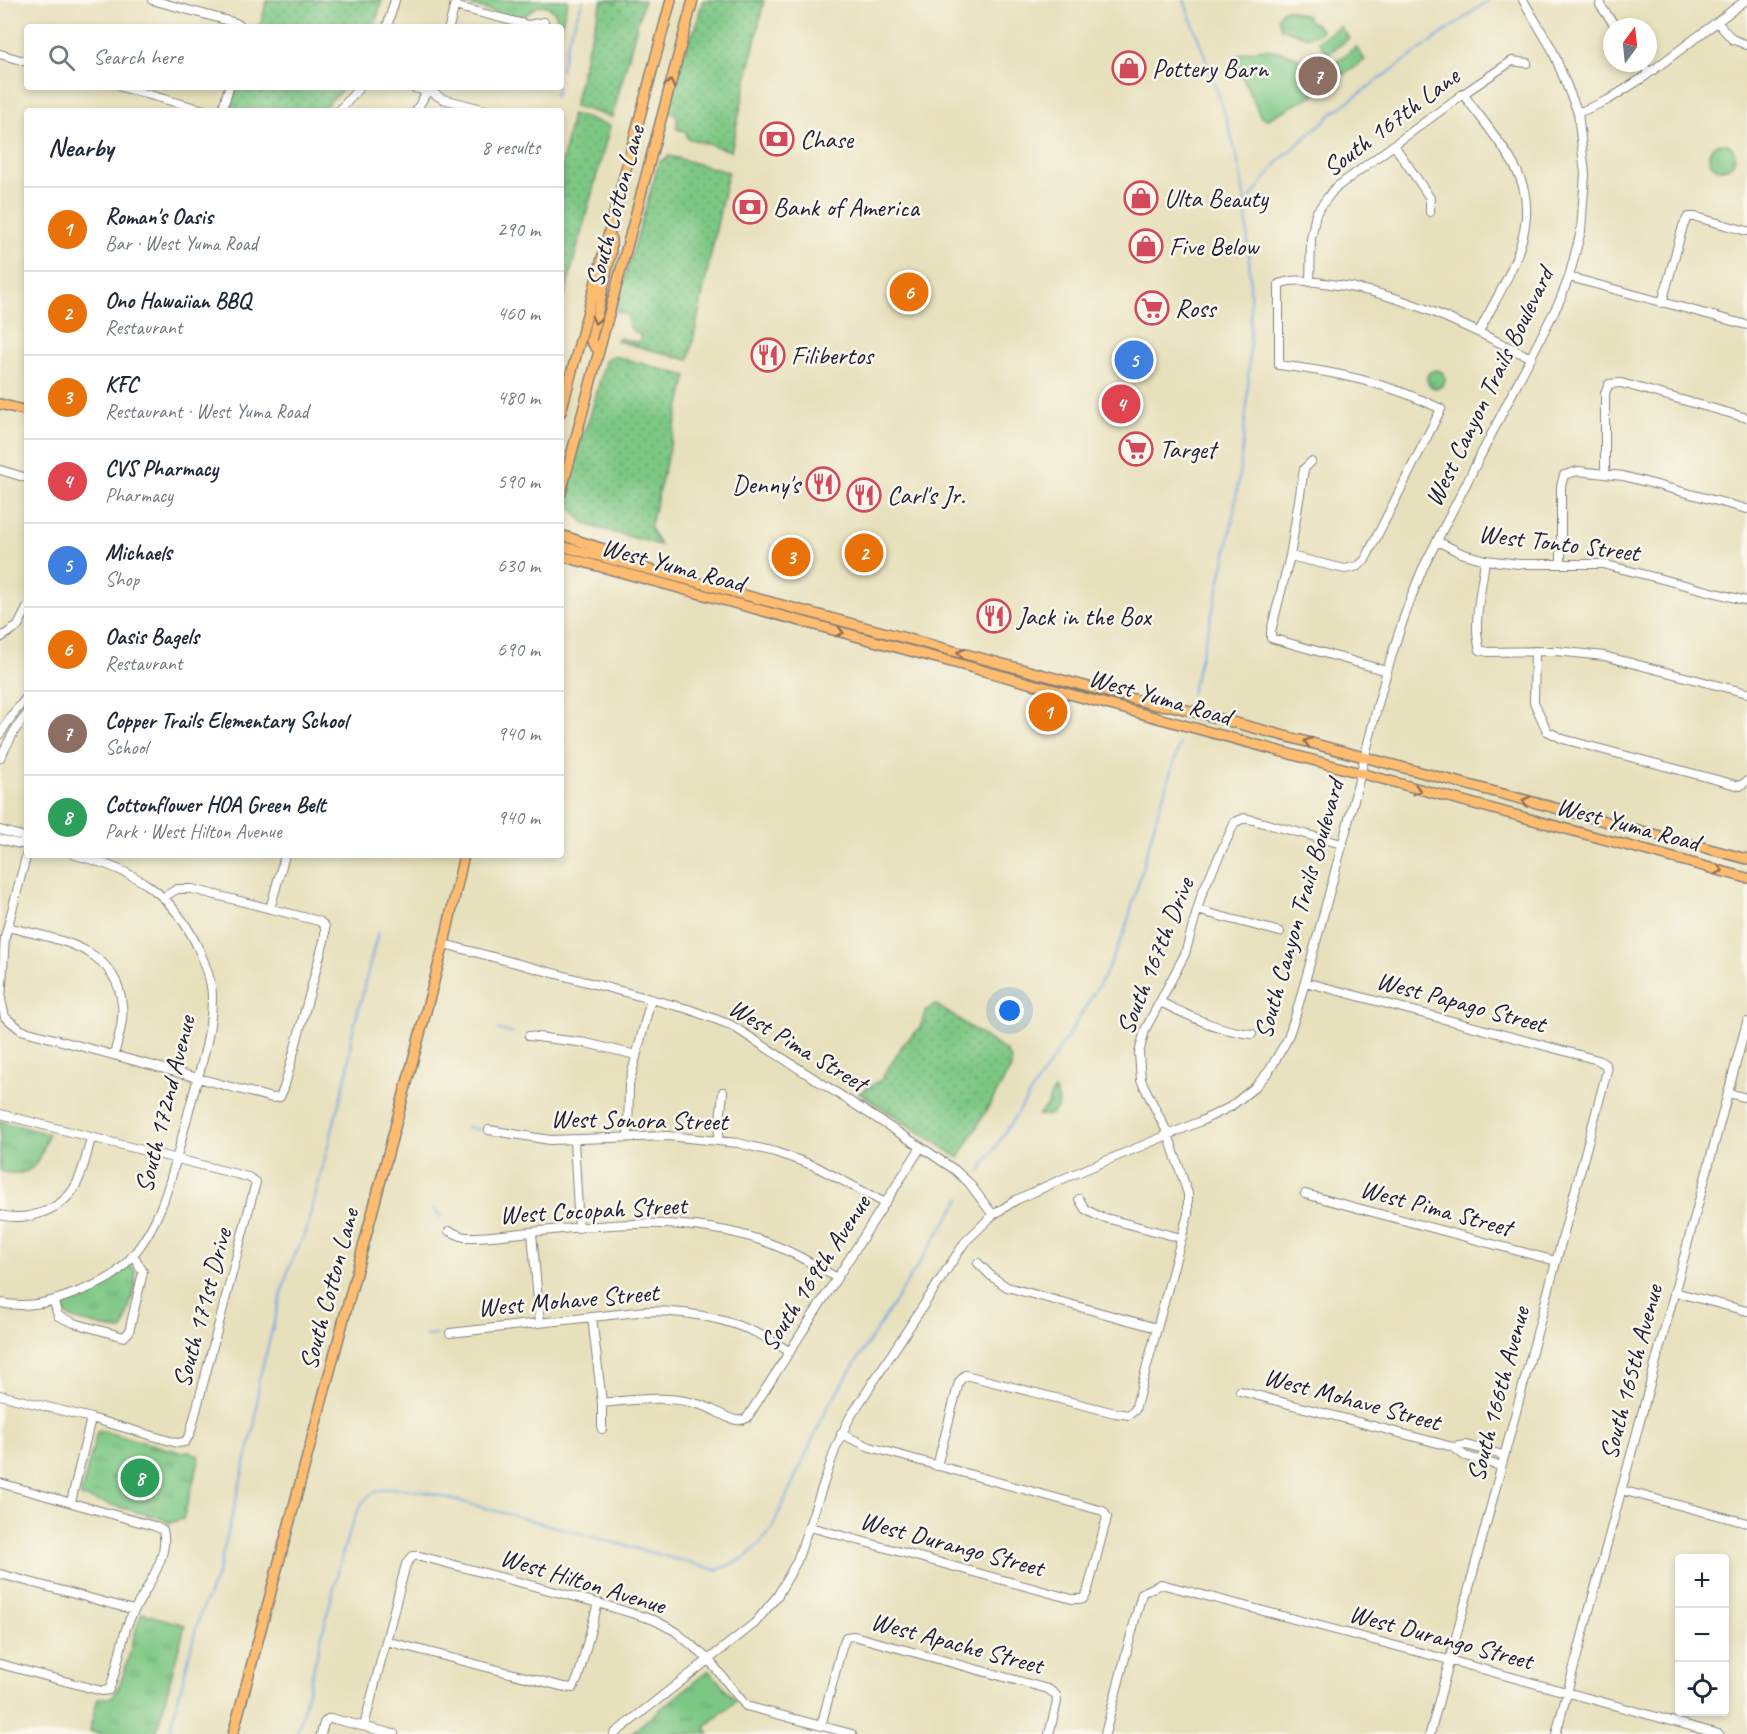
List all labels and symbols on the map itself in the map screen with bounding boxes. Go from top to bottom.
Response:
north arrow [1603,18,1657,72]
shop icon: Pottery Barn [1111,50,1147,86]
place label: Pottery Barn [1152,52,1269,85]
pin: 7 [1298,54,1338,98]
street label: South 167th Lane [1317,61,1465,183]
one-way arrow [663,79,675,90]
street label: South Cotton Lane [578,120,653,290]
bank icon: Chase [759,121,795,157]
place label: Chase [800,123,855,156]
shop icon: Ulta Beauty [1123,180,1159,216]
place label: Ulta Beauty [1164,182,1270,215]
bank icon: Bank of America [732,189,768,225]
place label: Bank of America [773,191,920,224]
shop icon: Five Below [1128,228,1164,264]
place label: Five Below [1169,230,1261,263]
street label: West Canyon Trails Boulevard [1417,259,1563,512]
pin: 6 [890,270,928,314]
supermarket icon: Ross [1134,290,1170,326]
place label: Ross [1175,292,1218,325]
one-way arrow [590,314,603,324]
restaurant icon: Filibertos [750,337,786,373]
pin: 5 [1114,338,1154,382]
place label: Filibertos [791,339,875,372]
pin: 4 [1102,382,1140,426]
supermarket icon: Target [1118,431,1154,467]
place label: Target [1159,433,1219,466]
restaurant icon: Denny's [805,466,841,502]
place label: Denny's [732,468,802,501]
restaurant icon: Carl's Jr. [846,477,882,513]
place label: Carl's Jr. [887,479,966,512]
street label: West Tonto Street [1477,517,1644,570]
street label: West Yuma Road [598,530,752,601]
pin: 2 [844,530,884,576]
pin: 3 [772,534,810,580]
restaurant icon: Jack in the Box [976,598,1012,634]
place label: Jack in the Box [1015,600,1153,633]
one-way arrow [835,625,845,638]
one-way arrow [956,648,967,660]
street label: West Yuma Road [1085,661,1239,734]
pin: 1 [1028,690,1068,734]
one-way arrow [1303,737,1314,749]
street label: South Canyon Trails Boulevard [1246,772,1353,1042]
one-way arrow [1412,782,1422,795]
street label: West Yuma Road [1553,789,1707,860]
one-way arrow [1521,795,1531,808]
one-way arrow [1714,863,1724,876]
street label: South 167th Drive [1109,871,1202,1039]
street label: West Papago Street [1373,964,1551,1041]
street label: West Pima Street [723,991,876,1101]
your location [995,996,1024,1025]
street label: South 172nd Avenue [127,1011,203,1196]
street label: West Sonora Street [550,1102,730,1138]
street label: West Pima Street [1357,1172,1519,1245]
street label: South 169th Avenue [752,1187,879,1357]
street label: West Cocopah Street [499,1188,690,1231]
street label: South Cotton Lane [292,1203,367,1373]
street label: South 171st Drive [165,1223,239,1391]
street label: West Mohave Street [476,1275,662,1324]
street label: South 165th Avenue [1592,1280,1671,1463]
street label: South 166th Avenue [1459,1302,1538,1485]
street label: West Mohave Street [1260,1360,1446,1439]
pin: 8 [120,1456,160,1500]
street label: West Durango Street [857,1504,1050,1585]
street label: West Hilton Avenue [497,1540,671,1622]
street label: West Durango Street [1346,1597,1539,1678]
street label: West Apache Street [868,1604,1049,1682]

